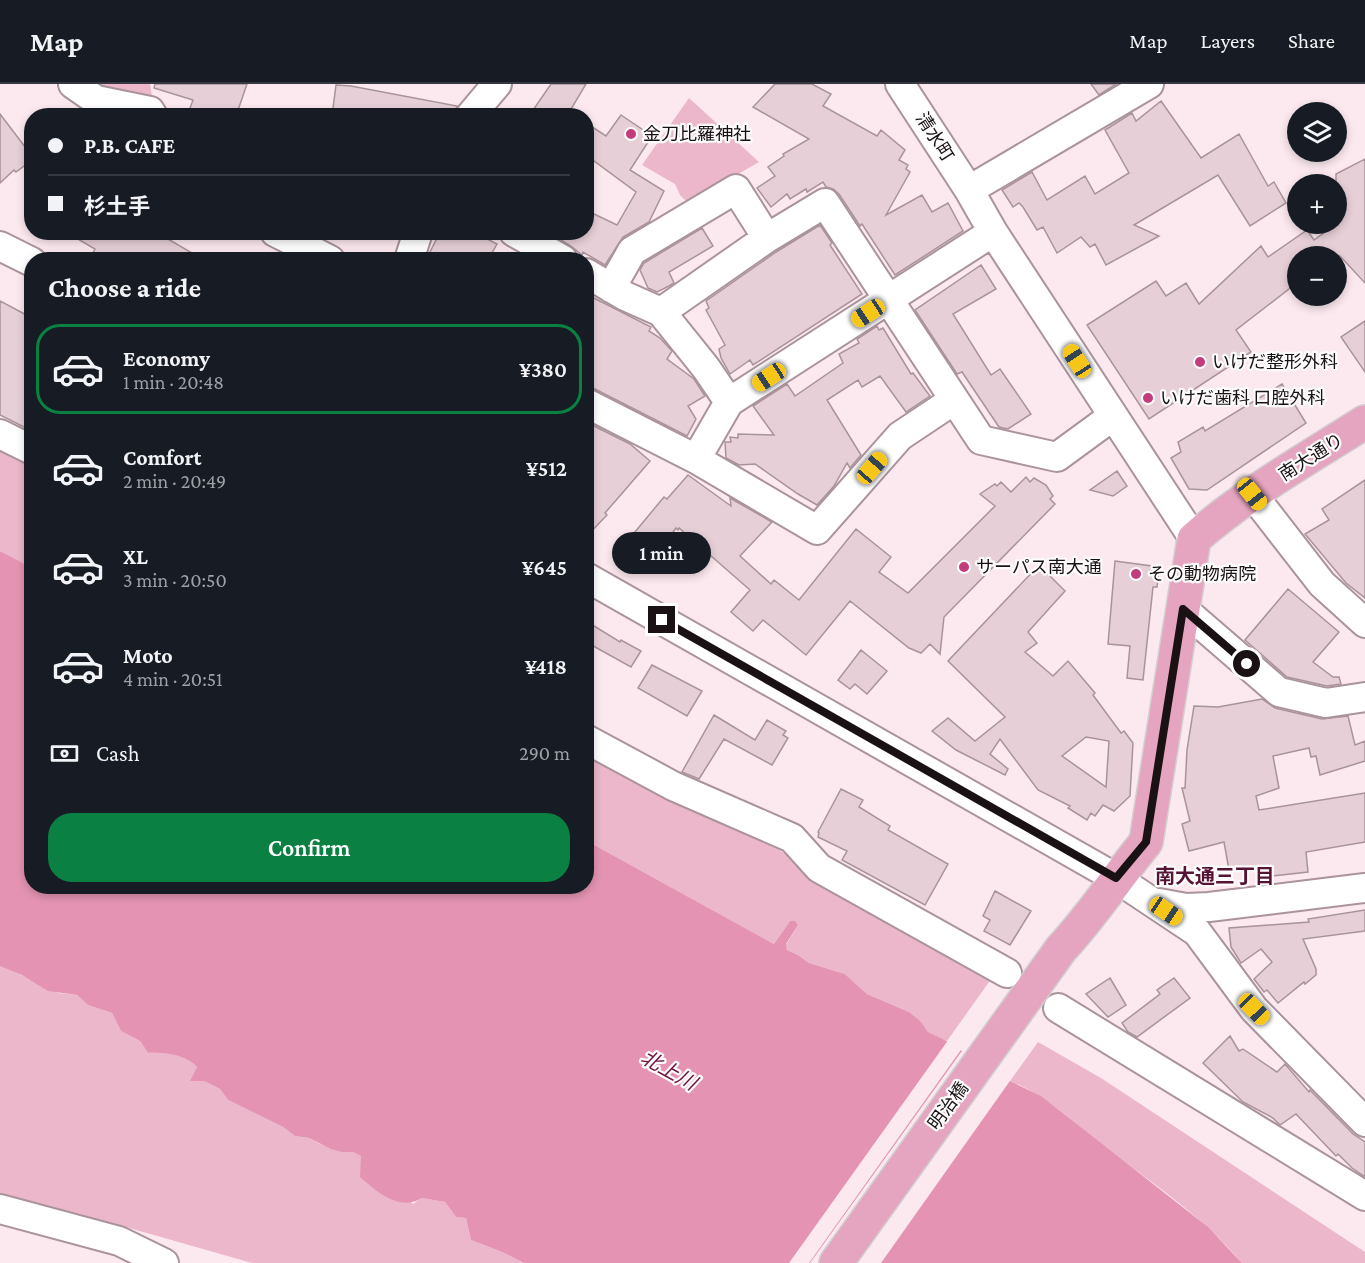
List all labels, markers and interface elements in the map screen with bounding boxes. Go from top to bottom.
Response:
text: Map [30,26,83,57]
text: Map [1129,29,1168,53]
text: Layers [1201,29,1255,53]
text: Share [1288,29,1335,53]
map controls [1287,102,1347,306]
button: layers [1287,102,1347,162]
street label: 清水町 [912,109,958,165]
place label: 金刀比羅神社 [643,124,751,144]
marker: 金刀比羅神社 [624,127,638,141]
text: P.B. CAFE [84,133,175,158]
button: + [1287,174,1347,234]
text: 杉土手 [84,194,150,219]
button: − [1287,246,1347,306]
text: Choose a ride [48,273,201,303]
car [848,296,888,330]
car [1060,341,1094,381]
icon: car [51,342,105,396]
text: Economy [123,346,210,371]
place label: いけだ整形外科 [1212,352,1338,372]
marker: いけだ整形外科 [1193,355,1207,369]
text: ¥380 [519,357,567,382]
car [749,360,789,394]
text: 1 min · 20:48 [123,371,224,393]
place label: いけだ歯科 口腔外科 [1160,388,1325,408]
marker: いけだ歯科 口腔外科 [1141,391,1155,405]
street label: 南大通り [1275,429,1347,485]
icon: car [51,441,105,495]
text: Comfort [123,445,201,470]
car [853,449,891,487]
text: ¥512 [526,456,567,481]
text: 2 min · 20:49 [123,470,226,492]
car [1234,474,1270,514]
callout: 1 min [612,533,712,575]
icon: car [51,540,105,594]
text: 1 min [639,542,684,564]
text: XL [123,544,148,569]
text: ¥645 [522,555,567,580]
place label: サーパス南大通 [976,557,1102,577]
marker: サーパス南大通 [957,560,971,574]
place label: その動物病院 [1148,564,1256,584]
marker: その動物病院 [1129,567,1143,581]
text: 3 min · 20:50 [123,569,227,591]
route end [648,606,675,633]
icon: car [51,639,105,693]
text: Moto [123,643,173,668]
route start [1233,650,1260,677]
text: ¥418 [525,654,567,679]
text: 4 min · 20:51 [123,668,223,690]
icon: cash [48,737,81,770]
text: Cash [96,741,140,766]
text: 290 m [519,742,570,764]
button: Confirm [48,813,570,882]
district label: 南大通三丁目 [1155,865,1275,887]
car [1146,893,1186,929]
car [1235,990,1273,1028]
water label: 北上川 [637,1046,702,1095]
street label: 明治橋 [924,1078,972,1134]

